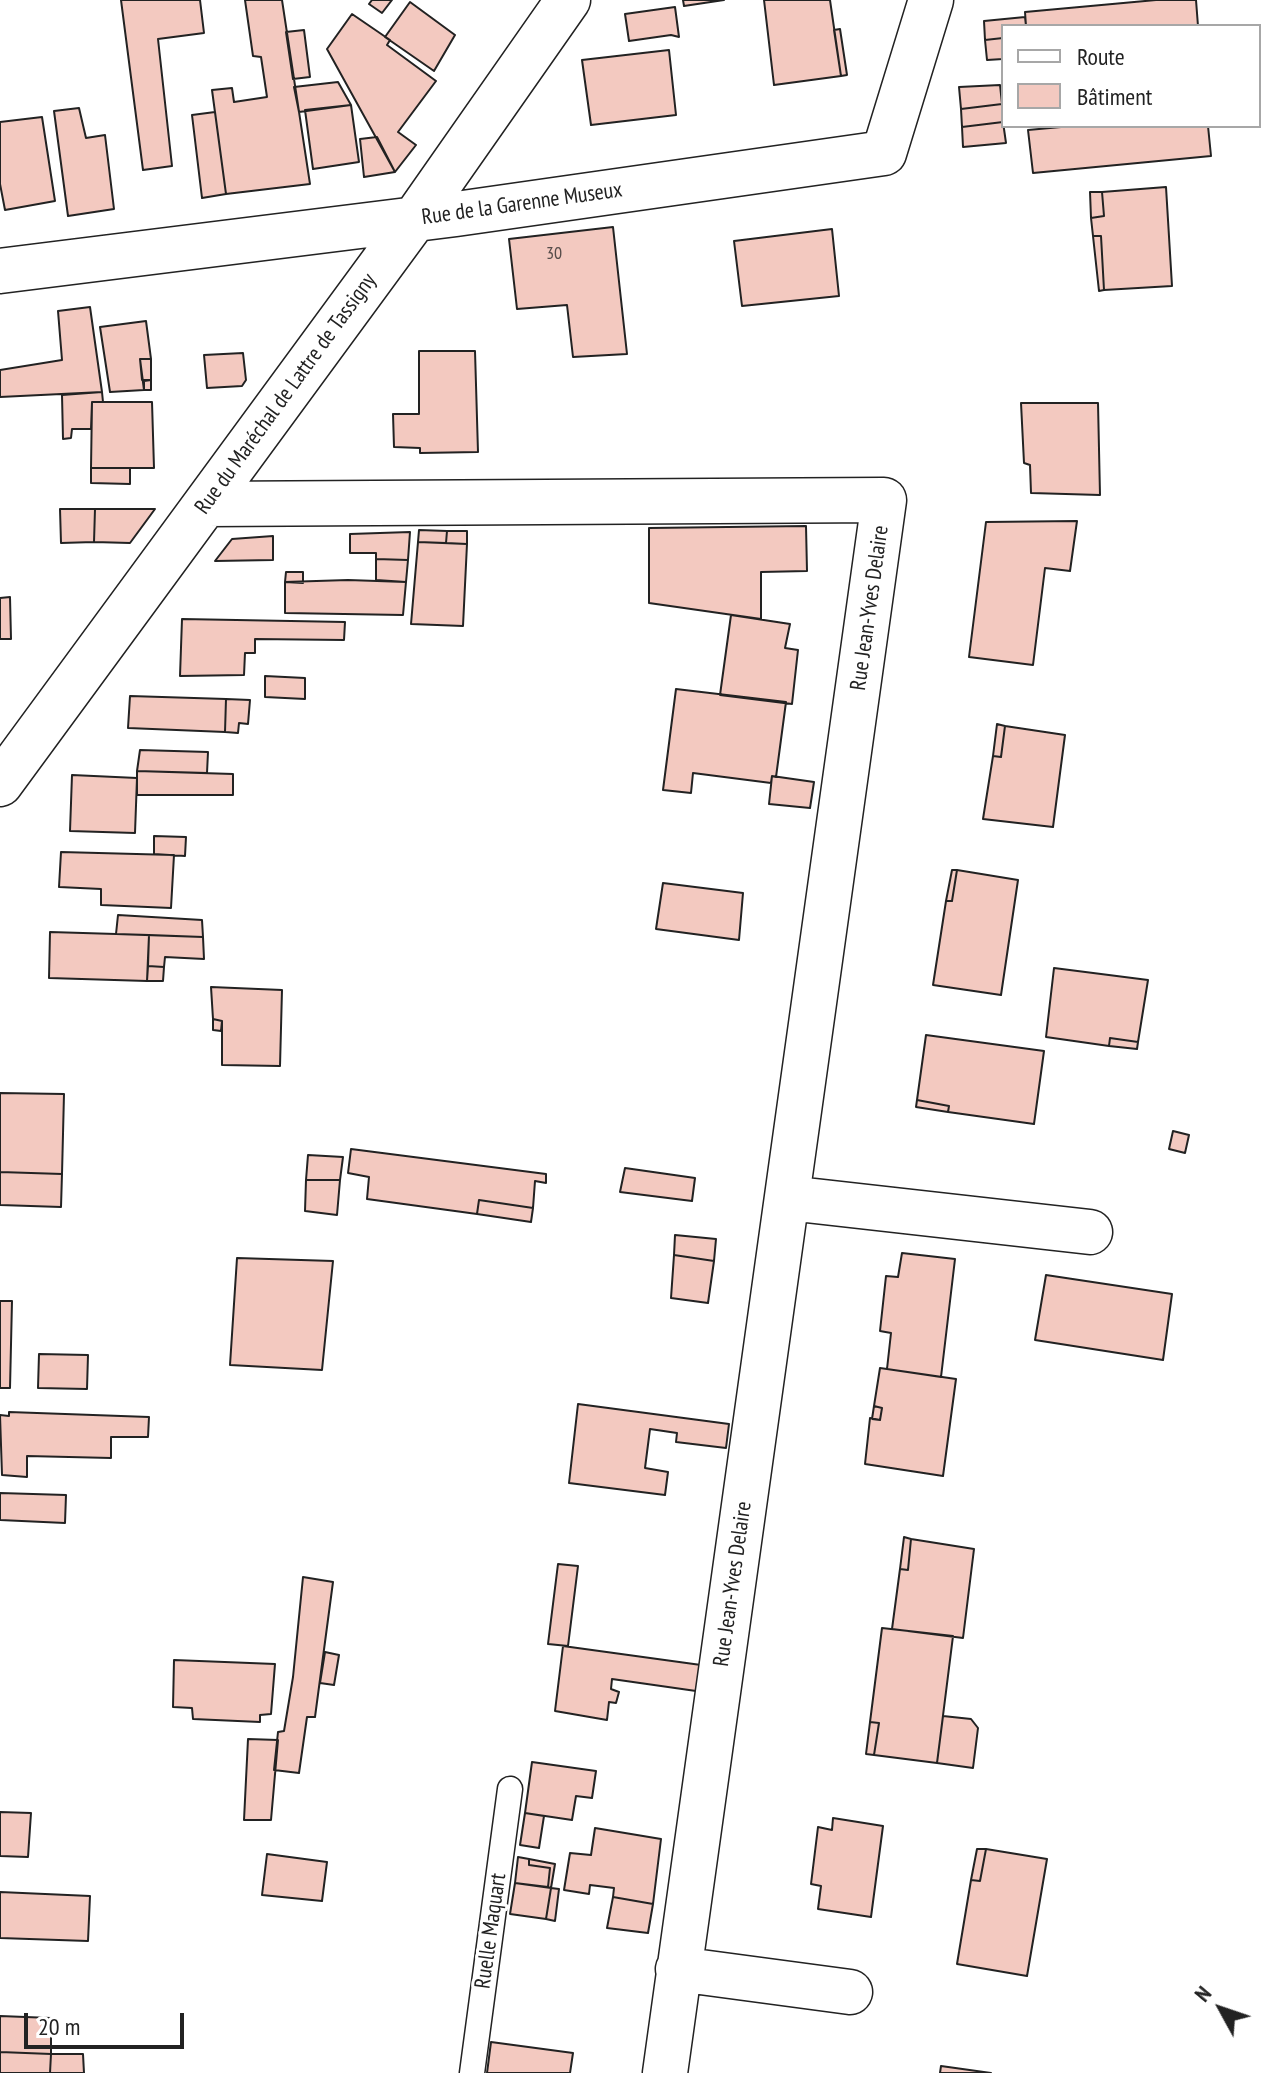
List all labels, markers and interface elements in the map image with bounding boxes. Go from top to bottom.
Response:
legend [1001,24,1261,128]
text: Route [1077,41,1125,72]
text: Bâtiment [1077,81,1152,112]
street label: Rue de la Garenne Museux [420,177,624,231]
house number: 30 [546,243,562,265]
street label: Rue du Maréchal de Lattre de Tassigny [190,268,382,520]
street label: Rue Jean-Yves Delaire [845,524,895,692]
street label: Rue Jean-Yves Delaire [708,1500,758,1668]
street label: Ruelle Maquart [470,1871,512,1991]
north arrow [1181,1969,1261,2049]
text: N [1188,1980,1217,2007]
scale bar [28,1997,188,2047]
text: 20 m [38,2011,80,2042]

